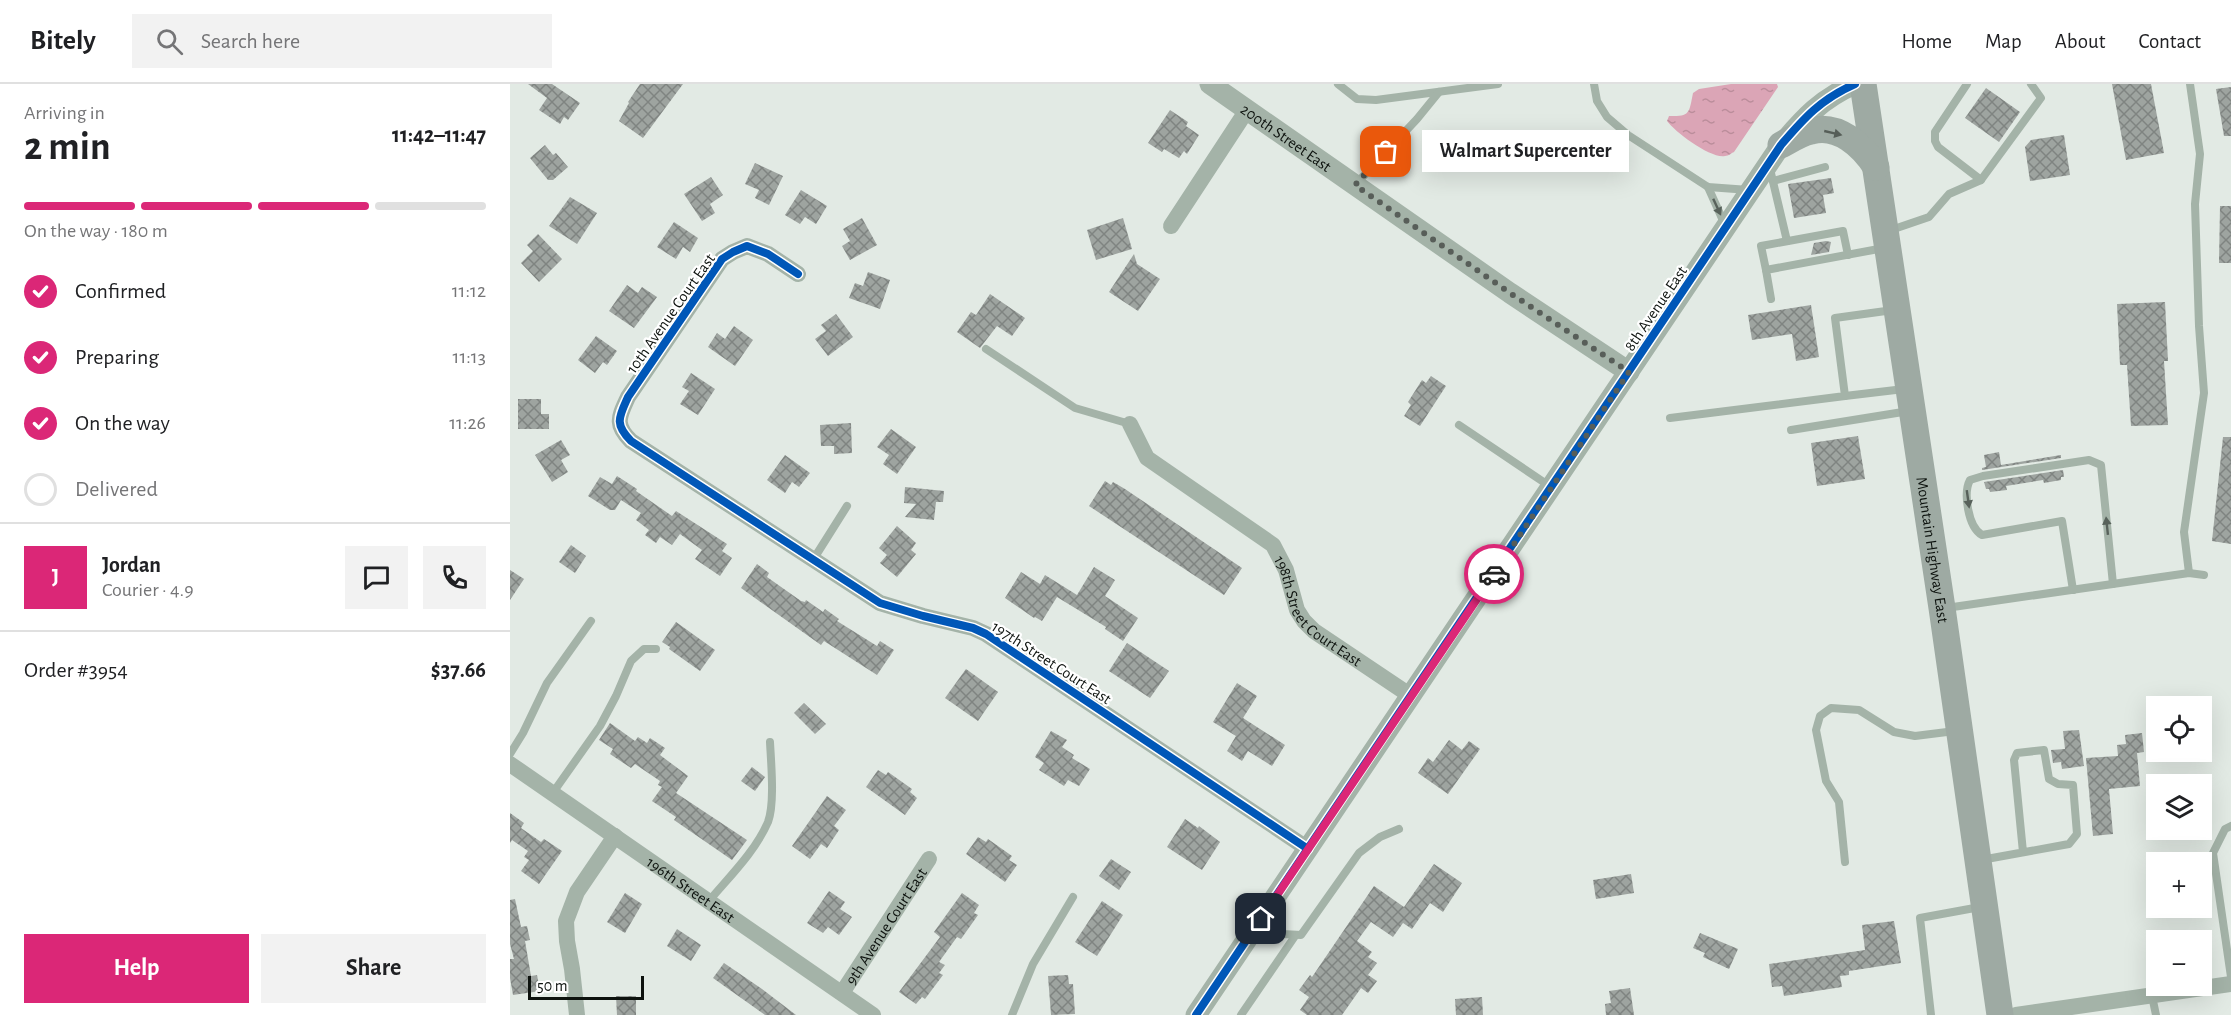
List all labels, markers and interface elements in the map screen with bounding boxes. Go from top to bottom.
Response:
search box [132,14,552,68]
icon: search [153,25,186,58]
text: Bitely [30,27,96,55]
text: Search here [201,30,300,52]
text: Home [1901,31,1952,52]
text: Map [1985,31,2022,52]
text: About [2055,31,2105,52]
text: Contact [2138,31,2201,52]
street label: 200th Street East [1237,101,1334,175]
text: Arriving in [24,103,105,123]
text: 11:42–11:47 [392,124,486,146]
pin [1360,126,1411,177]
text: 2 min [24,128,111,167]
one-way arrow [1824,129,1843,138]
callout: Walmart Supercenter [1422,131,1629,173]
icon: bag [1369,135,1402,168]
text: Walmart Supercenter [1439,141,1612,161]
one-way arrow [1712,198,1721,215]
text: On the way · 180 m [24,221,168,241]
street label: 10th Avenue Court East [624,251,718,376]
street label: 8th Avenue East [1622,263,1690,354]
icon: check [24,275,57,308]
text: Confirmed [75,280,166,302]
text: 11:12 [452,281,486,301]
icon: check [24,341,57,374]
text: Preparing [75,346,159,368]
text: 11:13 [453,347,486,367]
icon: check [24,407,57,440]
text: On the way [75,412,170,434]
text: 11:26 [449,413,486,433]
street label: Mountain Highway East [1913,476,1951,624]
text: Delivered [75,478,158,500]
one-way arrow [1963,490,1973,509]
one-way arrow [2102,516,2112,535]
courier [1464,544,1524,604]
button: chat [345,546,408,609]
button: phone [423,546,486,609]
street label: 198th Street Court East [1271,553,1364,670]
text: Jordan [102,554,161,576]
icon: car [1478,558,1511,591]
text: J [52,566,59,588]
text: Courier · 4.9 [102,580,194,600]
street label: 197th Street Court East [989,618,1114,707]
text: Order #3954 [24,659,128,681]
text: $37.66 [431,659,486,681]
map controls [2146,696,2212,996]
button: locate [2146,696,2212,762]
button: layers [2146,774,2212,840]
button: + [2146,852,2212,918]
street label: 196th Street East [644,854,737,926]
street label: 9th Avenue Court East [843,865,930,988]
pin [1235,893,1286,944]
icon: home [1244,902,1277,935]
button: − [2146,930,2212,996]
button: Help [24,934,249,1003]
button: Share [261,934,486,1003]
scale bar [528,973,644,1000]
text: 50 m [537,978,568,994]

